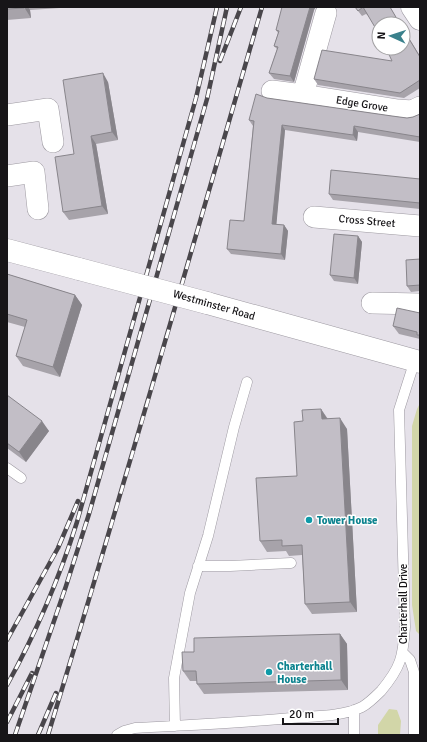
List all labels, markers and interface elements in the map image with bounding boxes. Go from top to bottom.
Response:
north arrow [371,16,411,56]
text: N [375,31,388,40]
street label: Edge Grove [335,93,389,115]
street label: Cross Street [338,212,396,230]
street label: Westminster Road [171,287,257,323]
place label: Tower House [317,514,378,527]
marker: Tower House [304,515,314,525]
street label: Charterhall Drive [397,564,410,644]
place label: Charterhall House [277,660,333,686]
marker: Charterhall House [264,667,274,677]
scale bar [283,700,338,726]
text: 20 m [289,707,314,722]

